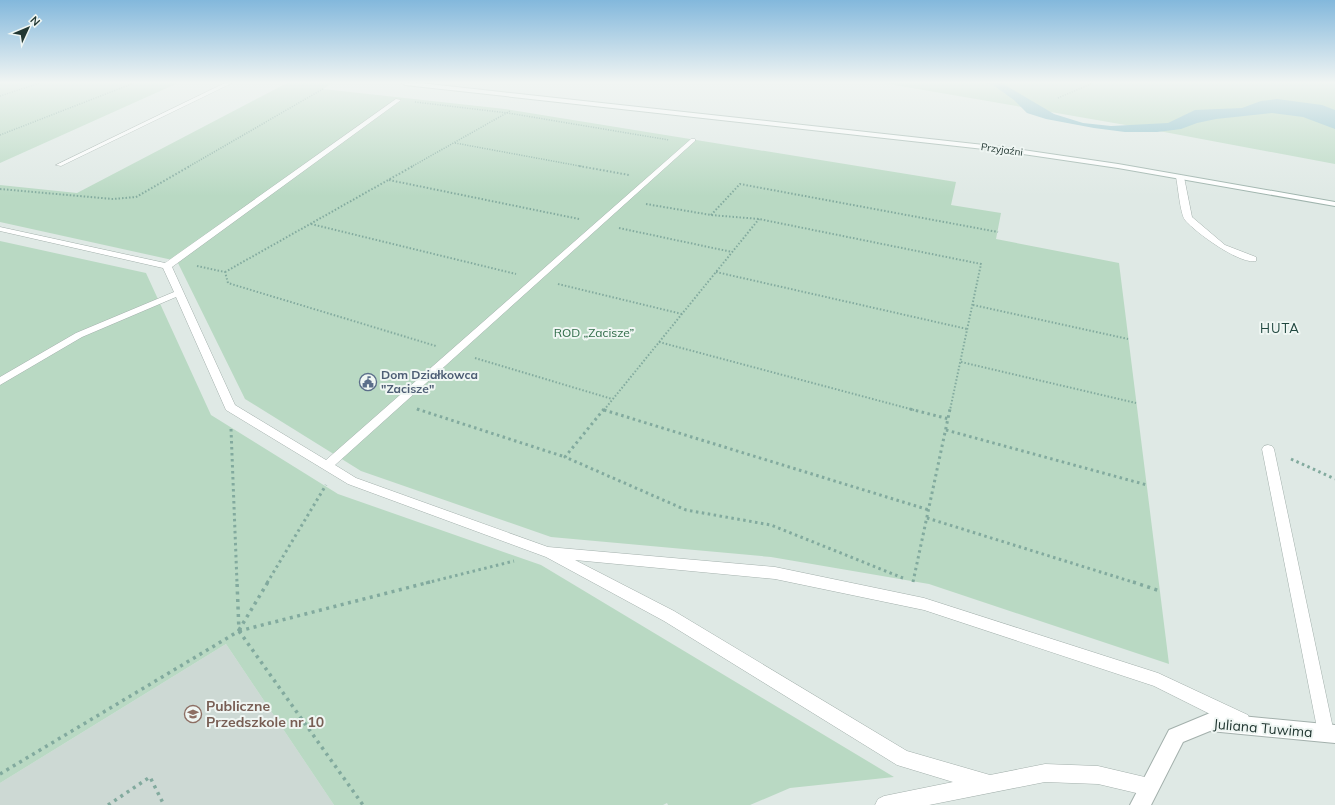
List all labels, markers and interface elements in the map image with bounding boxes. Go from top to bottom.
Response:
north arrow [8,8,48,48]
text: N [27,13,43,29]
street label: Przyjaźni [980,140,1024,159]
district label: HUTA [1260,320,1300,336]
park label: ROD „Zacisze” [554,325,634,340]
place label: Dom Działkowca "Zacisze" [381,367,478,396]
public building icon: Dom Działkowca "Zacisze" [358,372,378,392]
place label: Publiczne Przedszkole nr 10 [206,697,324,731]
school or university icon: Publiczne Przedszkole nr 10 [183,704,203,724]
street label: Juliana Tuwima [1213,715,1313,741]

